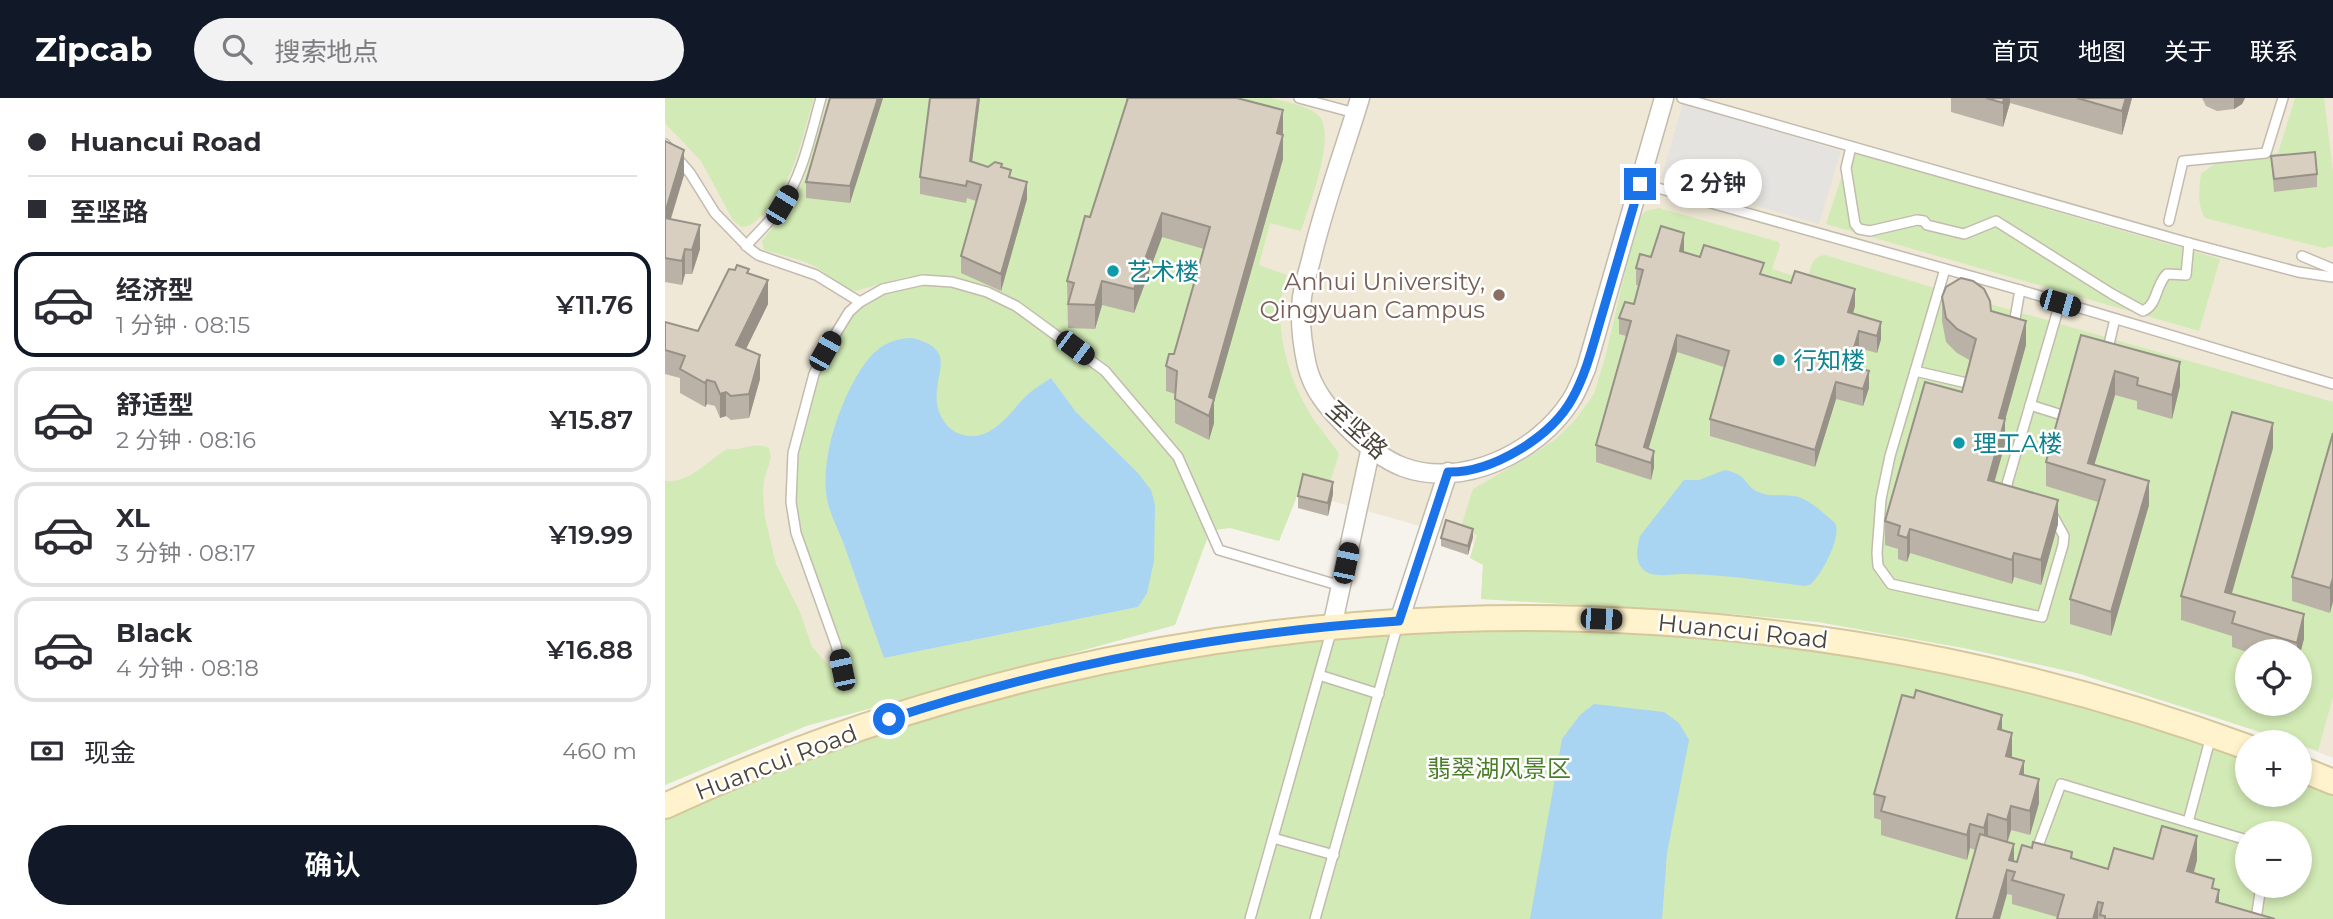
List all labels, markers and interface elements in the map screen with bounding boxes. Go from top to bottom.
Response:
search box [194,18,684,81]
text: Zipcab [35,29,152,69]
icon: search [218,30,256,68]
text: 搜索地点 [274,36,379,68]
text: 首页 [1992,37,2040,66]
text: 地图 [2078,37,2126,66]
text: 关于 [2164,37,2212,66]
text: 联系 [2250,37,2298,66]
text: Huancui Road [70,126,261,158]
callout: 2 分钟 [1665,160,1763,208]
route end [1624,168,1656,200]
text: 2 分钟 [1680,169,1746,197]
car [763,182,802,228]
text: 至坚路 [70,196,148,228]
place label: 艺术楼 [1127,257,1199,286]
marker: 艺术楼 [1105,263,1121,279]
place label: Anhui University, Qingyuan Campus [1259,267,1485,324]
icon: car [32,273,95,336]
text: 经济型 [116,274,194,306]
marker: Anhui University, Qingyuan Campus [1491,287,1507,303]
car [2037,287,2084,319]
text: ¥11.76 [556,289,633,321]
text: 1 分钟 · 08:15 [116,311,250,339]
car [1052,327,1099,369]
car [806,328,845,374]
place label: 行知楼 [1793,346,1865,375]
marker: 行知楼 [1771,352,1787,368]
icon: car [32,388,95,451]
text: 舒适型 [116,389,194,421]
street label: 至坚路 [1321,395,1393,465]
text: ¥15.87 [549,404,633,436]
text: 2 分钟 · 08:16 [116,426,256,454]
place label: 理工A楼 [1973,429,2062,458]
marker: 理工A楼 [1951,435,1967,451]
text: XL [116,502,150,534]
icon: car [32,503,95,566]
text: ¥19.99 [549,519,633,551]
text: 3 分钟 · 08:17 [116,539,255,567]
car [1332,540,1361,586]
car [1580,608,1623,630]
street label: Huancui Road [1656,608,1830,654]
text: Black [116,617,192,649]
icon: car [32,618,95,681]
text: ¥16.88 [546,634,633,666]
map controls [2235,639,2312,898]
button: locate [2235,639,2312,716]
car [828,647,857,693]
text: 4 分钟 · 08:18 [116,654,259,682]
route start [873,703,905,735]
street label: Huancui Road [691,718,861,806]
button: + [2235,730,2312,807]
icon: cash [28,732,66,770]
text: 现金 [84,737,136,769]
text: 460 m [562,737,637,765]
park label: 翡翠湖风景区 [1427,754,1571,783]
button: − [2235,821,2312,898]
button: 确认 [28,825,637,905]

